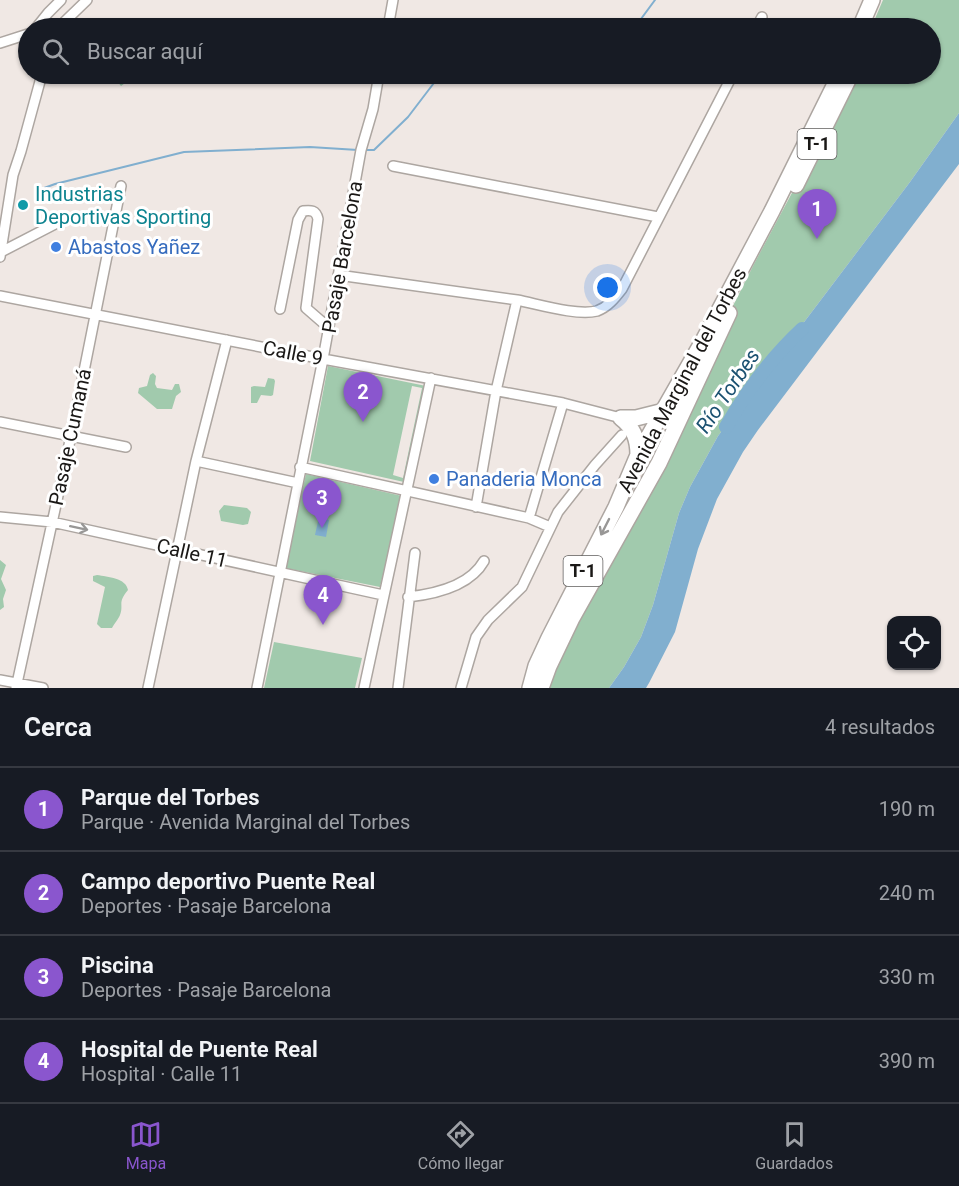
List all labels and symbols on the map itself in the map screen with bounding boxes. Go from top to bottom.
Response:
road number: T-1 [798,129,836,159]
street label: Pasaje Barcelona [317,179,367,335]
place label: Industrias Deportivas Sporting [35,182,211,229]
pin: 1 [798,190,836,239]
marker: Industrias Deportivas Sporting [16,198,30,212]
place label: Abastos Yañez [68,235,200,259]
marker: Abastos Yañez [49,240,63,254]
street label: Avenida Marginal del Torbes [612,263,752,497]
your location [593,273,622,302]
street label: Calle 9 [261,335,325,371]
water label: Río Torbes [691,344,765,438]
street label: Pasaje Cumaná [44,366,96,508]
pin: 2 [344,372,382,422]
place label: Panaderia Monca [446,467,602,491]
marker: Panaderia Monca [427,472,441,486]
pin: 3 [302,478,342,528]
one-way arrow [599,518,610,536]
one-way arrow [69,522,88,534]
street label: Calle 11 [154,533,230,573]
road number: T-1 [564,556,602,586]
pin: 4 [304,576,342,625]

